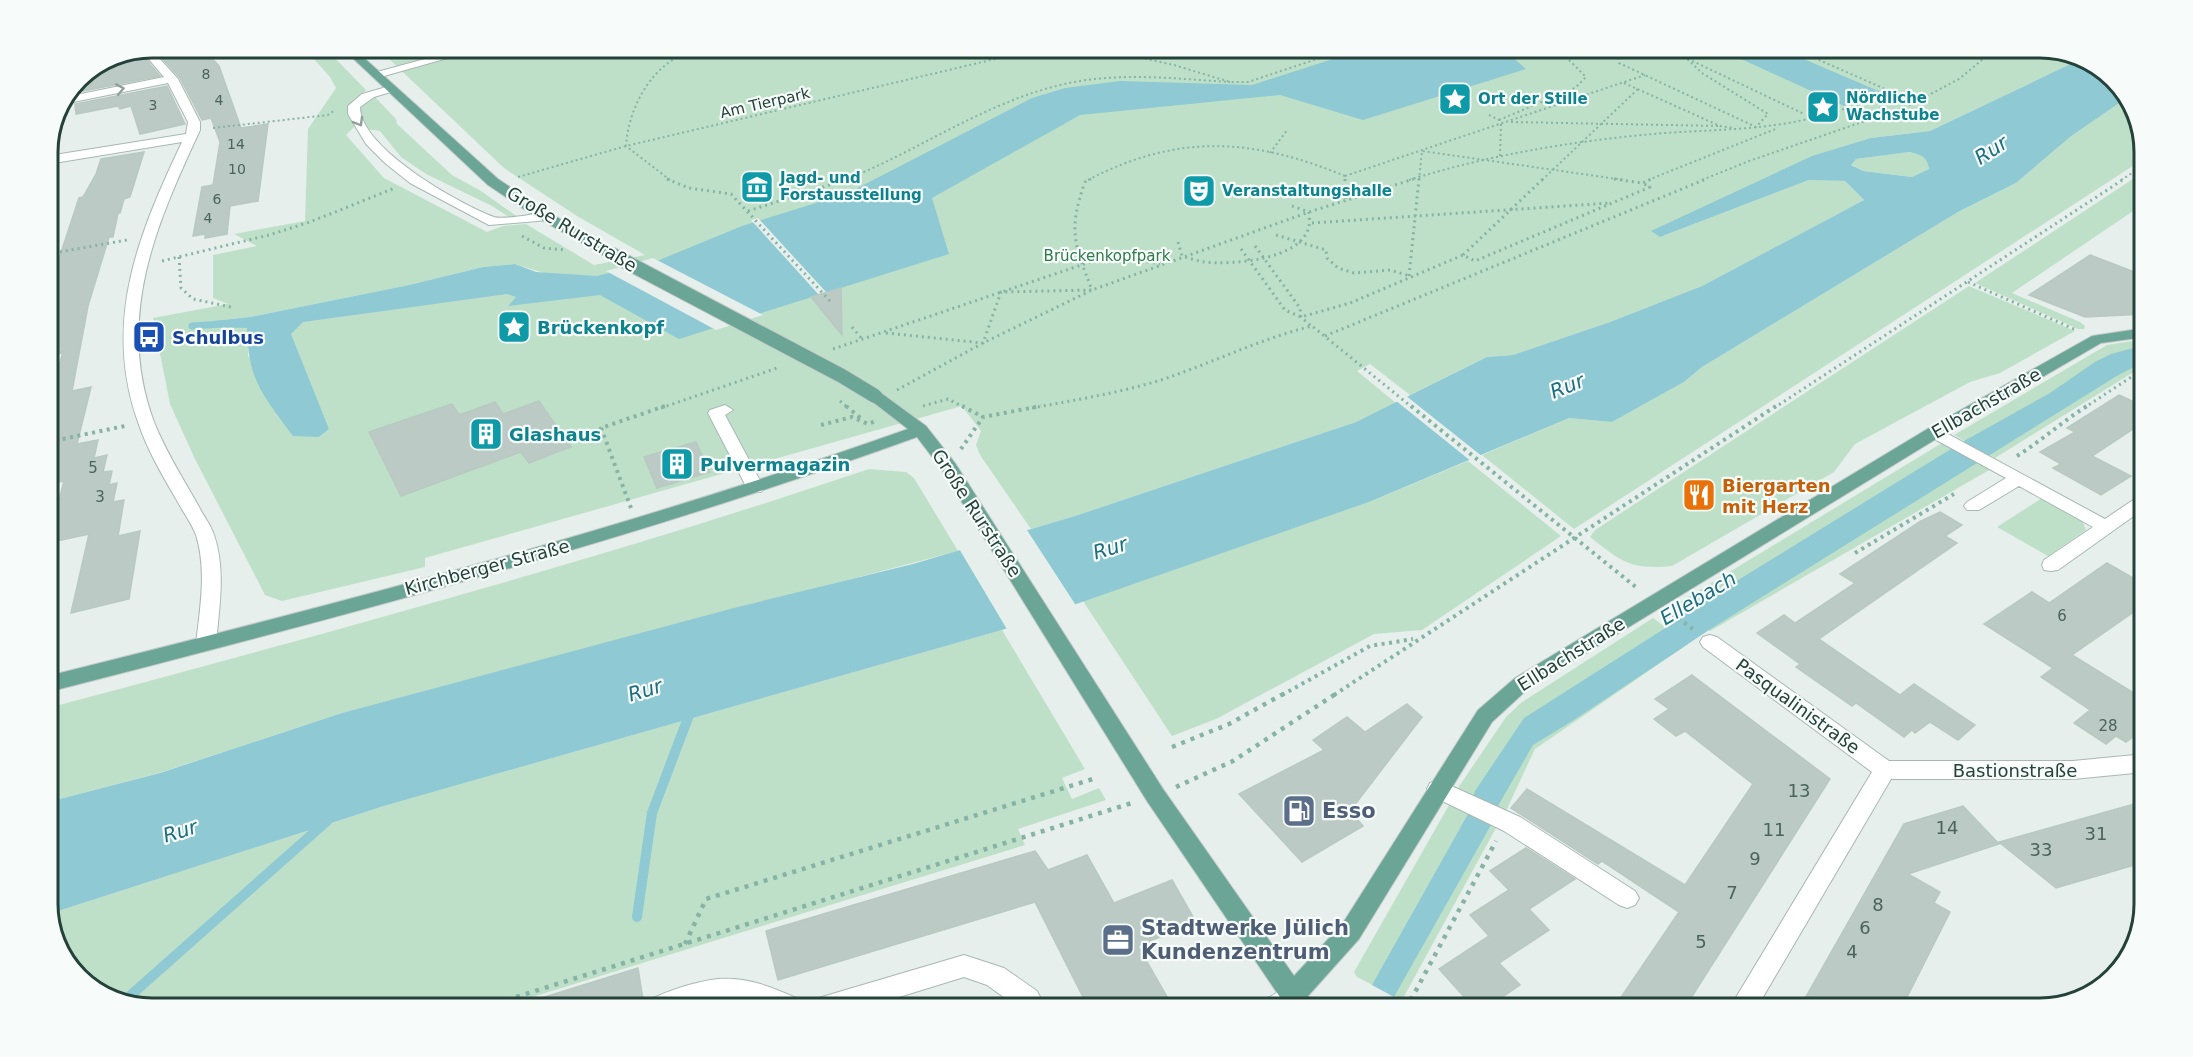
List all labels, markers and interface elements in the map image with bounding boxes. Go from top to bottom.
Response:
house number: 8 [202,66,210,82]
place icon: Ort der Stille [1437,81,1473,117]
one-way arrow [115,83,125,96]
street label: Am Tierpark [718,84,812,122]
place icon: Nördliche Wachstube [1805,89,1841,125]
place label: Nördliche Wachstube [1846,89,1939,124]
place label: Ort der Stille [1478,90,1588,108]
house number: 4 [215,92,224,108]
house number: 3 [149,97,157,113]
one-way arrow [352,116,363,126]
water label: Rur [1970,129,2014,170]
house number: 14 [227,136,245,152]
house number: 10 [228,161,246,177]
museum icon: Jagd- und Forstausstellung [739,169,775,205]
place label: Jagd- und Forstausstellung [779,169,922,204]
theatre icon: Veranstaltungshalle [1181,173,1217,209]
street label: Große Rurstraße [503,182,641,276]
place label: Veranstaltungshalle [1222,182,1392,200]
house number: 6 [213,191,222,207]
house number: 4 [204,210,213,226]
park label: Brückenkopfpark [1044,247,1171,265]
place icon: Brückenkopf [496,309,532,345]
place label: Brückenkopf [537,317,664,338]
bus stop icon: Schulbus [131,319,167,355]
place label: Schulbus [172,327,264,348]
street label: Ellbachstraße [1928,363,2044,443]
water label: Rur [1546,368,1589,404]
building icon: Glashaus [468,416,504,452]
place label: Glashaus [509,424,601,445]
street label: Große Rurstraße [928,445,1026,581]
building icon: Pulvermagazin [659,446,695,482]
place label: Pulvermagazin [700,454,850,475]
house number: 5 [88,459,98,477]
place label: Biergarten mit Herz [1722,475,1831,517]
restaurant icon: Biergarten mit Herz [1681,477,1717,513]
house number: 3 [95,488,105,506]
water label: Rur [1090,531,1132,565]
street label: Kirchberger Straße [402,535,572,599]
water label: Ellebach [1656,566,1740,630]
house number: 6 [2057,607,2067,625]
street label: Ellbachstraße [1514,613,1628,695]
street label: Pasqualinistraße [1732,654,1864,758]
water label: Rur [625,673,667,707]
house number: 28 [2098,717,2118,735]
street label: Bastionstraße [1953,760,2077,781]
house number: 13 [1788,780,1810,801]
fuel station icon: Esso [1281,793,1317,829]
place label: Esso [1322,799,1376,823]
water label: Rur [160,814,202,848]
house number: 14 [1936,817,1958,838]
house number: 11 [1763,819,1785,840]
house number: 31 [2085,823,2107,844]
house number: 33 [2030,839,2052,860]
house number: 9 [1749,848,1761,869]
house number: 7 [1726,882,1738,903]
house number: 8 [1872,894,1884,915]
place label: Stadtwerke Jülich Kundenzentrum [1141,916,1349,964]
house number: 6 [1859,917,1871,938]
office icon: Stadtwerke Jülich Kundenzentrum [1100,922,1136,958]
house number: 5 [1695,931,1707,952]
house number: 4 [1846,941,1858,962]

